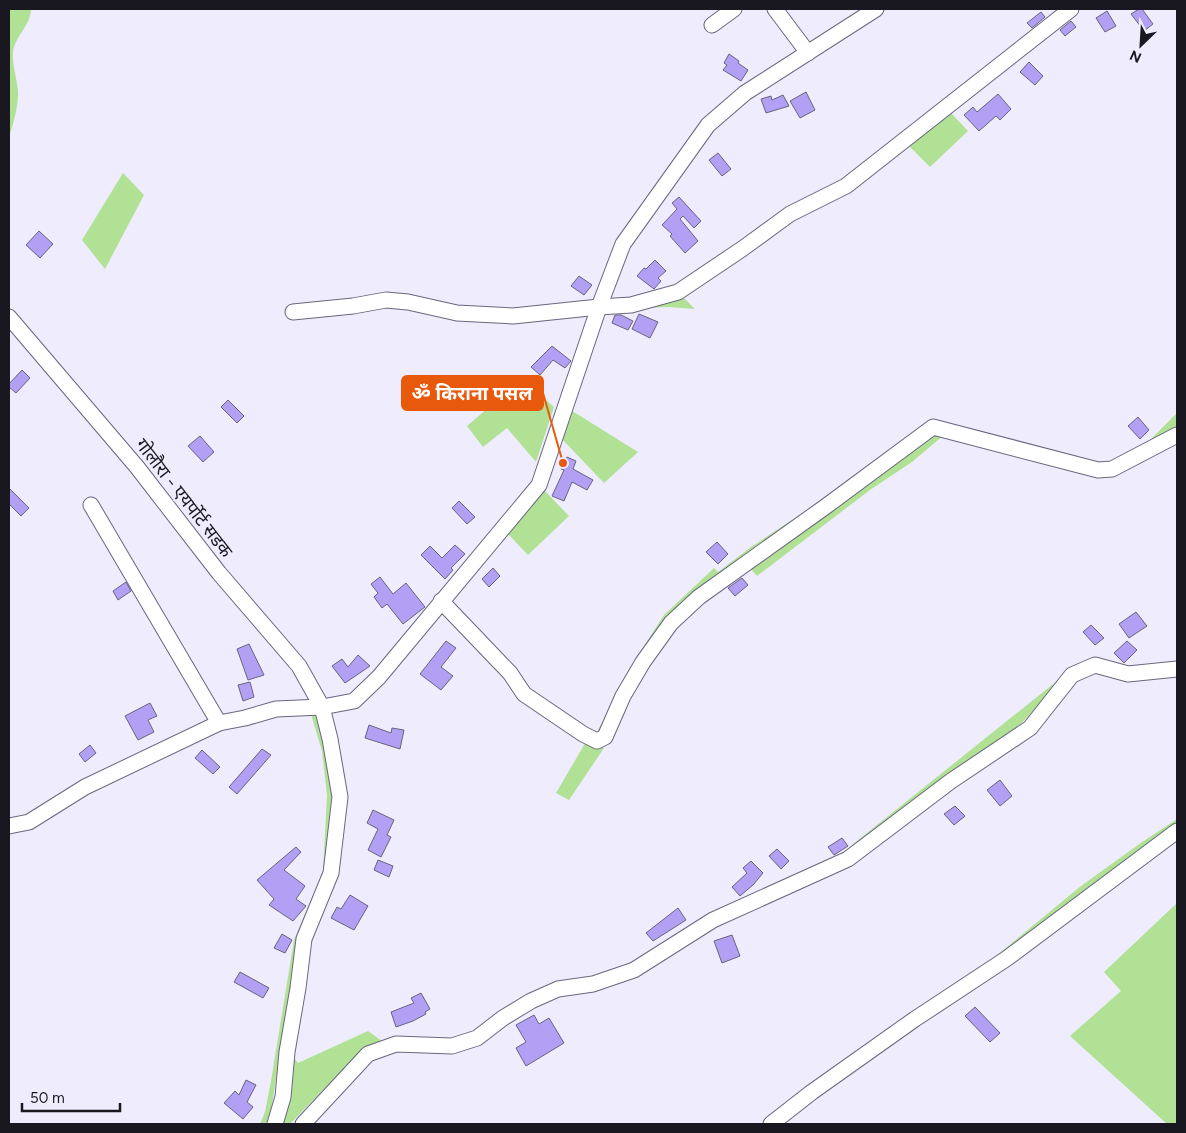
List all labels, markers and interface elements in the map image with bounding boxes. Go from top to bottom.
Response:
north arrow [1116,20,1166,70]
text: N [1127,46,1144,66]
callout: ॐ किराना पसल [402,376,543,410]
text: ॐ किराना पसल [412,382,533,405]
street label: गोलौरा - एयर्पोर्ट सडक [131,434,238,563]
scale bar [22,1080,120,1112]
text: 50 m [30,1089,65,1107]

